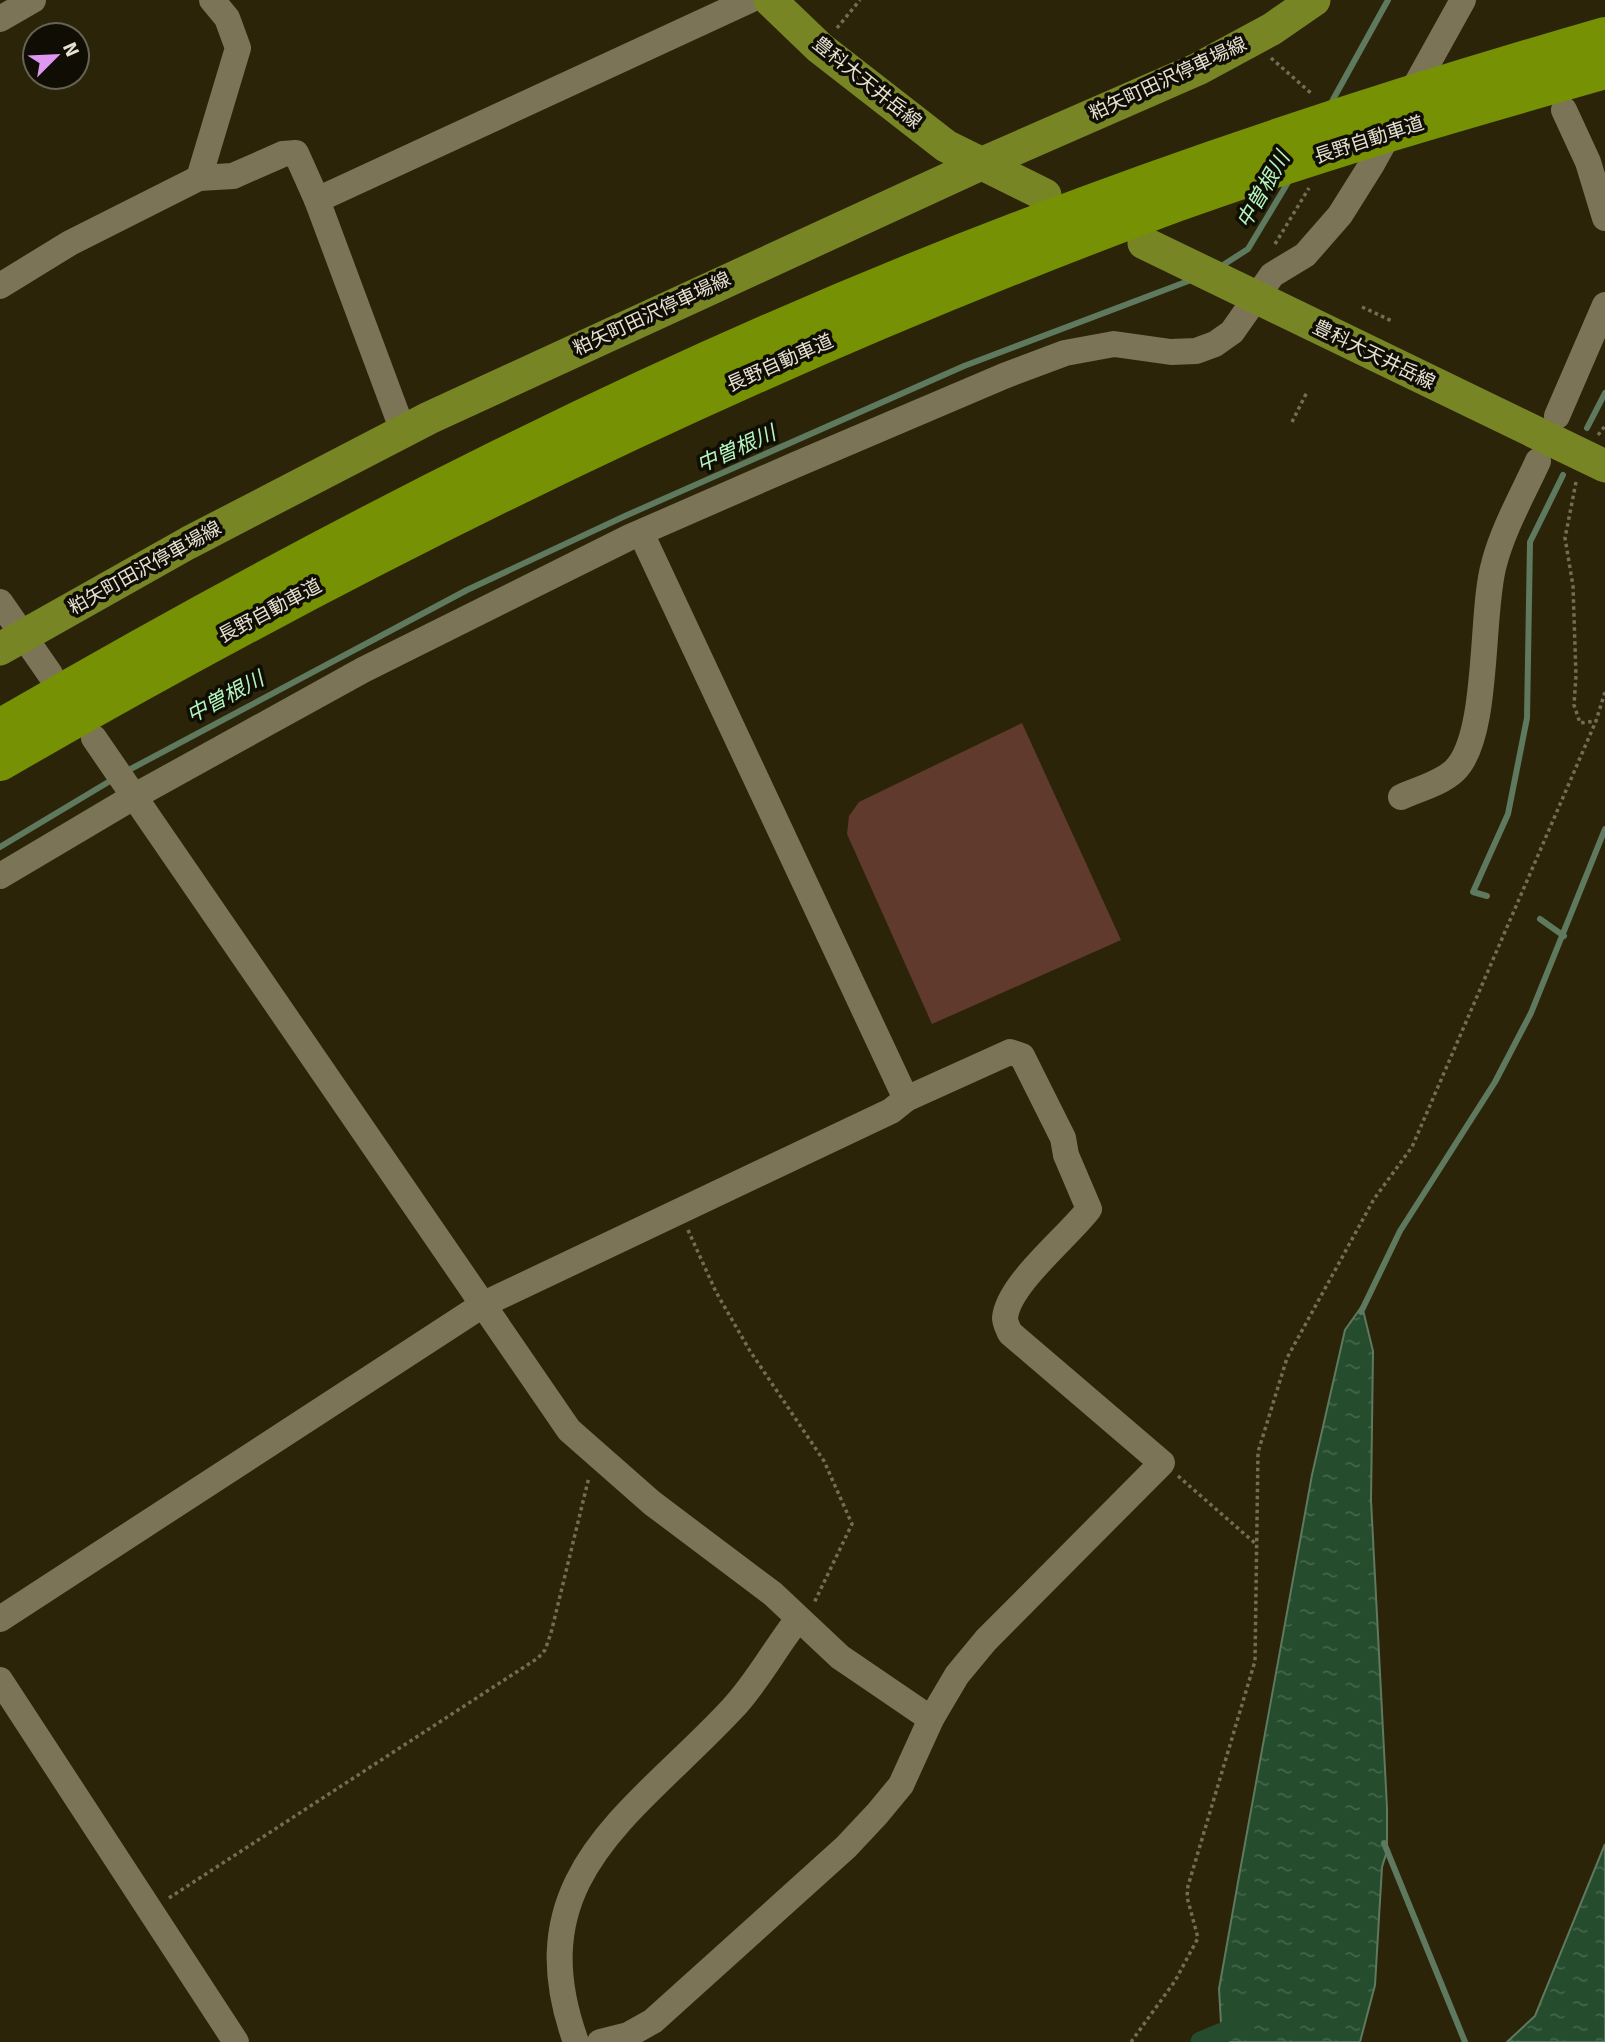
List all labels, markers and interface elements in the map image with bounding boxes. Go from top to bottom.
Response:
north arrow [21,21,91,91]
street label: 豊科大天井岳線 [808,32,926,134]
street label: 粕矢町田沢停車場線 [1085,32,1251,126]
text: N [57,39,84,60]
street label: 長野自動車道 [1311,111,1427,169]
water label: 中曽根川 [1231,145,1296,233]
street label: 粕矢町田沢停車場線 [569,267,735,361]
street label: 豊科大天井岳線 [1309,315,1439,395]
street label: 長野自動車道 [723,329,837,397]
water label: 中曽根川 [692,419,781,478]
street label: 粕矢町田沢停車場線 [64,516,226,620]
street label: 長野自動車道 [214,574,326,648]
water label: 中曽根川 [182,665,270,728]

